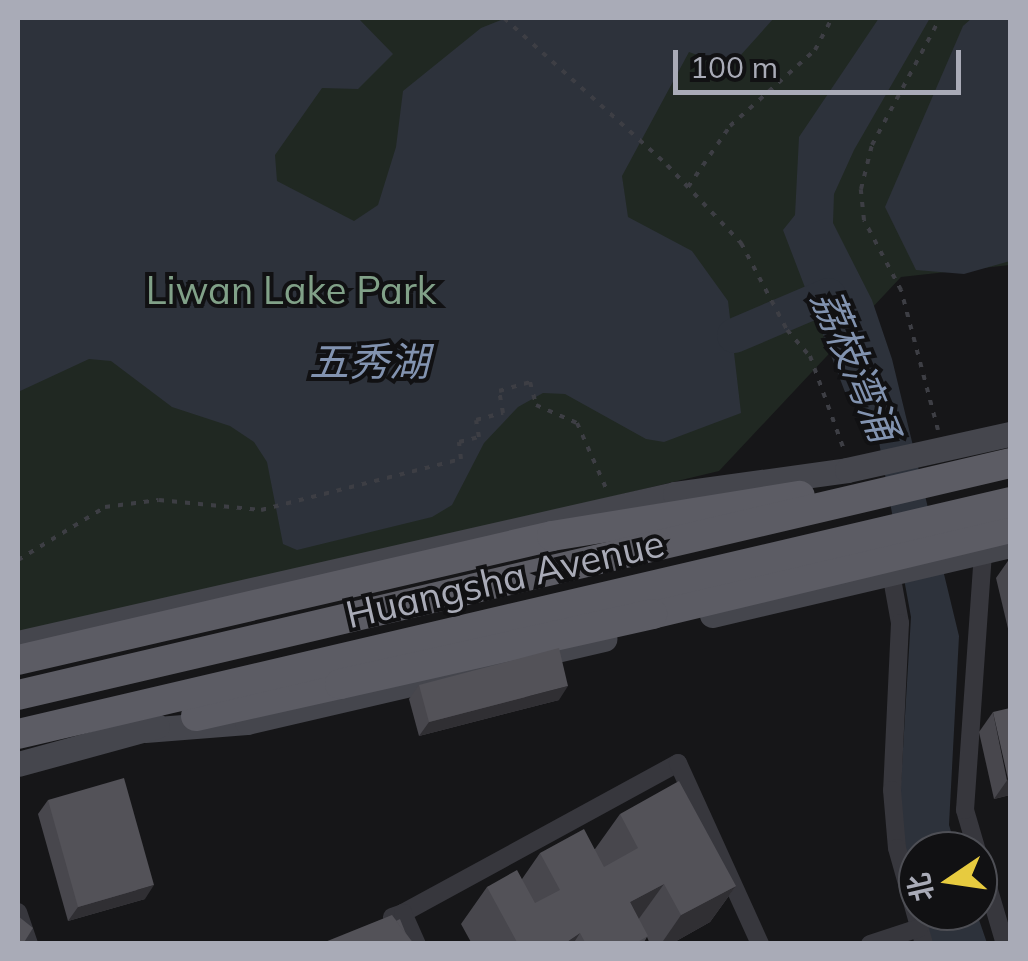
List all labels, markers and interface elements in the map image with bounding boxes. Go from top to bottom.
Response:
scale bar [678,30,966,92]
text: 100 m [690,48,778,86]
park label: Liwan Lake Park [146,268,436,314]
water label: 荔枝湾涌 [803,282,909,448]
water label: 五秀湖 [309,337,429,385]
street label: Huangsha Avenue [341,520,669,638]
north arrow [898,831,998,931]
text: 北 [900,870,940,905]

